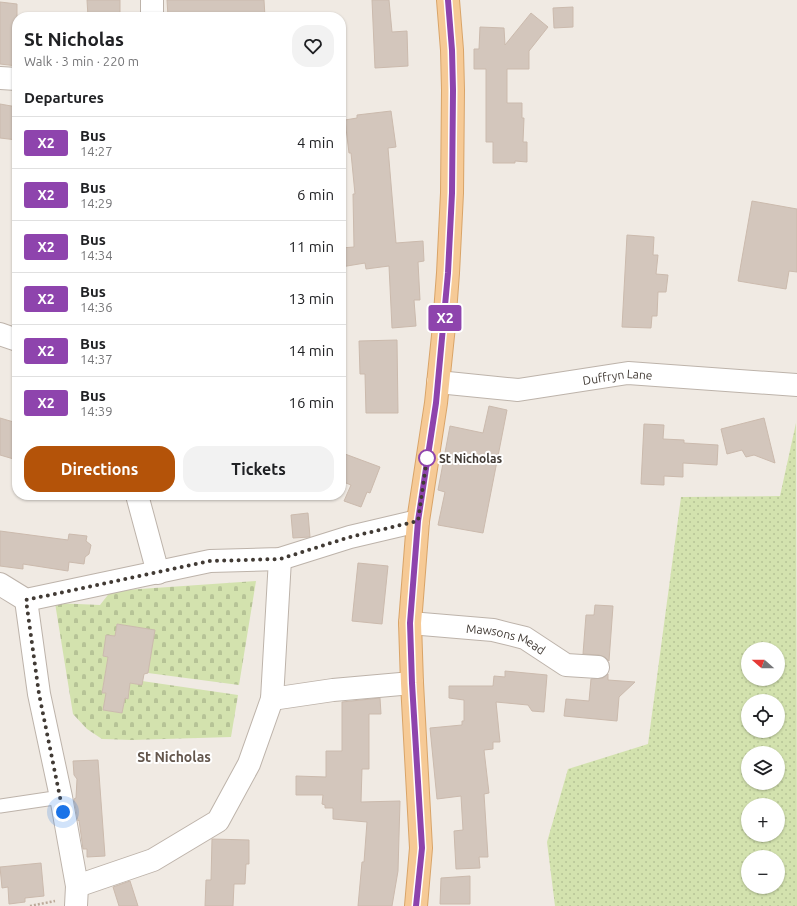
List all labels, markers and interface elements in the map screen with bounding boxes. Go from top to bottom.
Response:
button: heart [292,25,334,67]
text: St Nicholas [24,28,124,50]
text: Walk · 3 min · 220 m [24,54,139,68]
text: Departures [24,89,104,106]
text: Bus [80,127,106,144]
text: 4 min [297,134,334,151]
text: X2 [37,135,55,151]
text: 14:27 [80,144,113,158]
text: Bus [80,179,106,196]
text: 6 min [297,186,334,203]
text: X2 [37,187,55,203]
text: 14:29 [80,196,113,210]
text: Bus [80,231,106,248]
text: 11 min [288,238,334,255]
text: X2 [37,239,55,255]
text: 14:34 [80,248,113,262]
text: Bus [80,283,106,300]
text: 13 min [288,290,334,307]
text: X2 [37,291,55,307]
text: 14:36 [80,300,113,314]
line badge: X2 [427,305,463,331]
text: X2 [436,310,454,326]
text: Bus [80,335,106,352]
text: 14 min [288,342,334,359]
text: X2 [37,343,55,359]
text: 14:37 [80,352,113,366]
street label: Duffryn Lane [582,366,653,386]
text: Bus [80,387,106,404]
text: 16 min [288,394,334,411]
text: X2 [37,395,55,411]
text: 14:39 [80,404,113,418]
button: Directions [24,446,175,492]
button: Tickets [183,446,334,492]
marker: St Nicholas [418,449,436,467]
place label: St Nicholas [439,452,503,465]
street label: Mawsons Mead [466,621,548,656]
north arrow [741,642,785,686]
map controls [741,642,785,894]
button: locate [741,694,785,738]
button: layers [741,746,785,790]
district label: St Nicholas [137,749,211,765]
button: + [741,798,785,842]
your location [53,802,73,822]
button: − [741,850,785,894]

